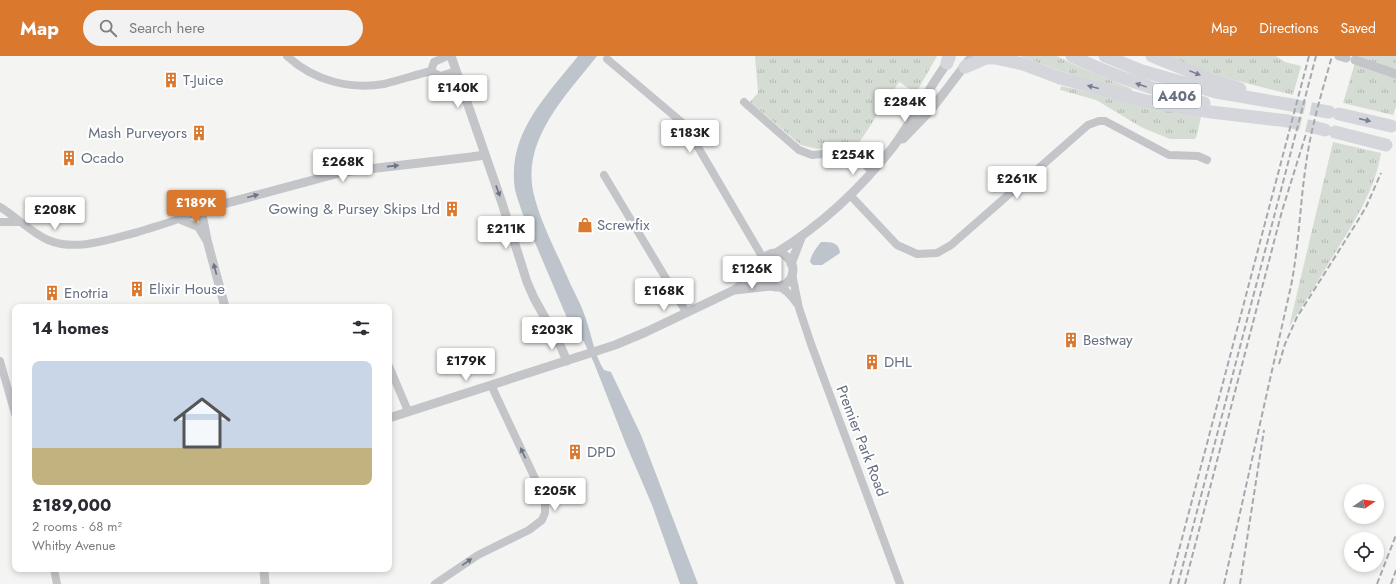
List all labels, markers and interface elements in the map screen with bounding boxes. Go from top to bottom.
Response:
search box [83,10,363,46]
text: Map [20,15,59,42]
icon: search [97,17,119,39]
text: Search here [129,17,205,39]
text: Map [1211,18,1237,38]
text: Directions [1259,18,1319,38]
text: Saved [1341,18,1376,38]
place label: T-Juice [183,69,224,91]
building icon: T-Juice [162,71,180,89]
one-way arrow [1189,71,1201,77]
pin: £140K [430,75,486,109]
text: £140K [437,78,479,97]
one-way arrow [1135,82,1147,88]
one-way arrow [1087,84,1099,90]
road number: A406 [1153,84,1201,108]
pin: £284K [877,89,933,123]
text: £284K [884,92,926,111]
one-way arrow [1359,118,1371,124]
pin: £183K [662,120,718,154]
place label: Mash Purveyors [88,122,187,144]
text: £183K [670,123,710,142]
building icon: Mash Purveyors [190,124,208,142]
pin: £254K [825,142,881,176]
text: £254K [831,145,875,164]
place label: Ocado [81,147,124,169]
building icon: Ocado [60,149,78,167]
pin: £268K [315,149,371,183]
text: £268K [322,152,364,171]
one-way arrow [387,162,399,169]
pin: £261K [989,166,1045,200]
text: £261K [997,169,1037,188]
one-way arrow [495,186,501,198]
pin: £189K [168,190,224,224]
text: £189K [176,193,216,212]
one-way arrow [246,193,259,199]
pin: £208K [27,197,83,231]
place label: Gowing & Pursey Skips Ltd [268,198,440,220]
text: £208K [34,200,76,219]
building icon: Gowing & Pursey Skips Ltd [443,200,461,218]
place label: Screwfix [597,214,650,236]
pin: £211K [478,216,534,250]
shop icon: Screwfix [576,216,594,234]
text: £211K [487,219,525,238]
pin: £126K [724,256,780,290]
text: £126K [732,259,772,278]
one-way arrow [212,263,218,275]
place label: Elixir House [149,278,225,300]
pin: £168K [636,278,692,312]
building icon: Elixir House [128,280,146,298]
text: £168K [644,281,684,300]
place label: Enotria [64,282,108,304]
building icon: Enotria [43,284,61,302]
text: 14 homes [32,316,109,340]
icon: filters [350,317,372,339]
pin: £203K [524,317,580,351]
text: £203K [531,320,573,339]
place label: Bestway [1083,329,1133,351]
building icon: Bestway [1062,331,1080,349]
pin: £179K [438,348,494,382]
text: £179K [446,351,486,370]
place label: DHL [884,351,912,373]
building icon: DHL [863,353,881,371]
street label: Premier Park Road [831,382,893,500]
icon: home [166,387,238,459]
place label: DPD [587,441,616,463]
building icon: DPD [566,443,584,461]
one-way arrow [520,447,526,459]
pin: £205K [527,478,583,512]
text: £205K [534,481,576,500]
north arrow [1344,484,1384,524]
map controls [1344,484,1384,572]
text: £189,000 [32,493,111,517]
text: 2 rooms · 68 m² [32,517,122,536]
button: locate [1344,532,1384,572]
text: Whitby Avenue [32,536,116,555]
one-way arrow [462,558,473,566]

